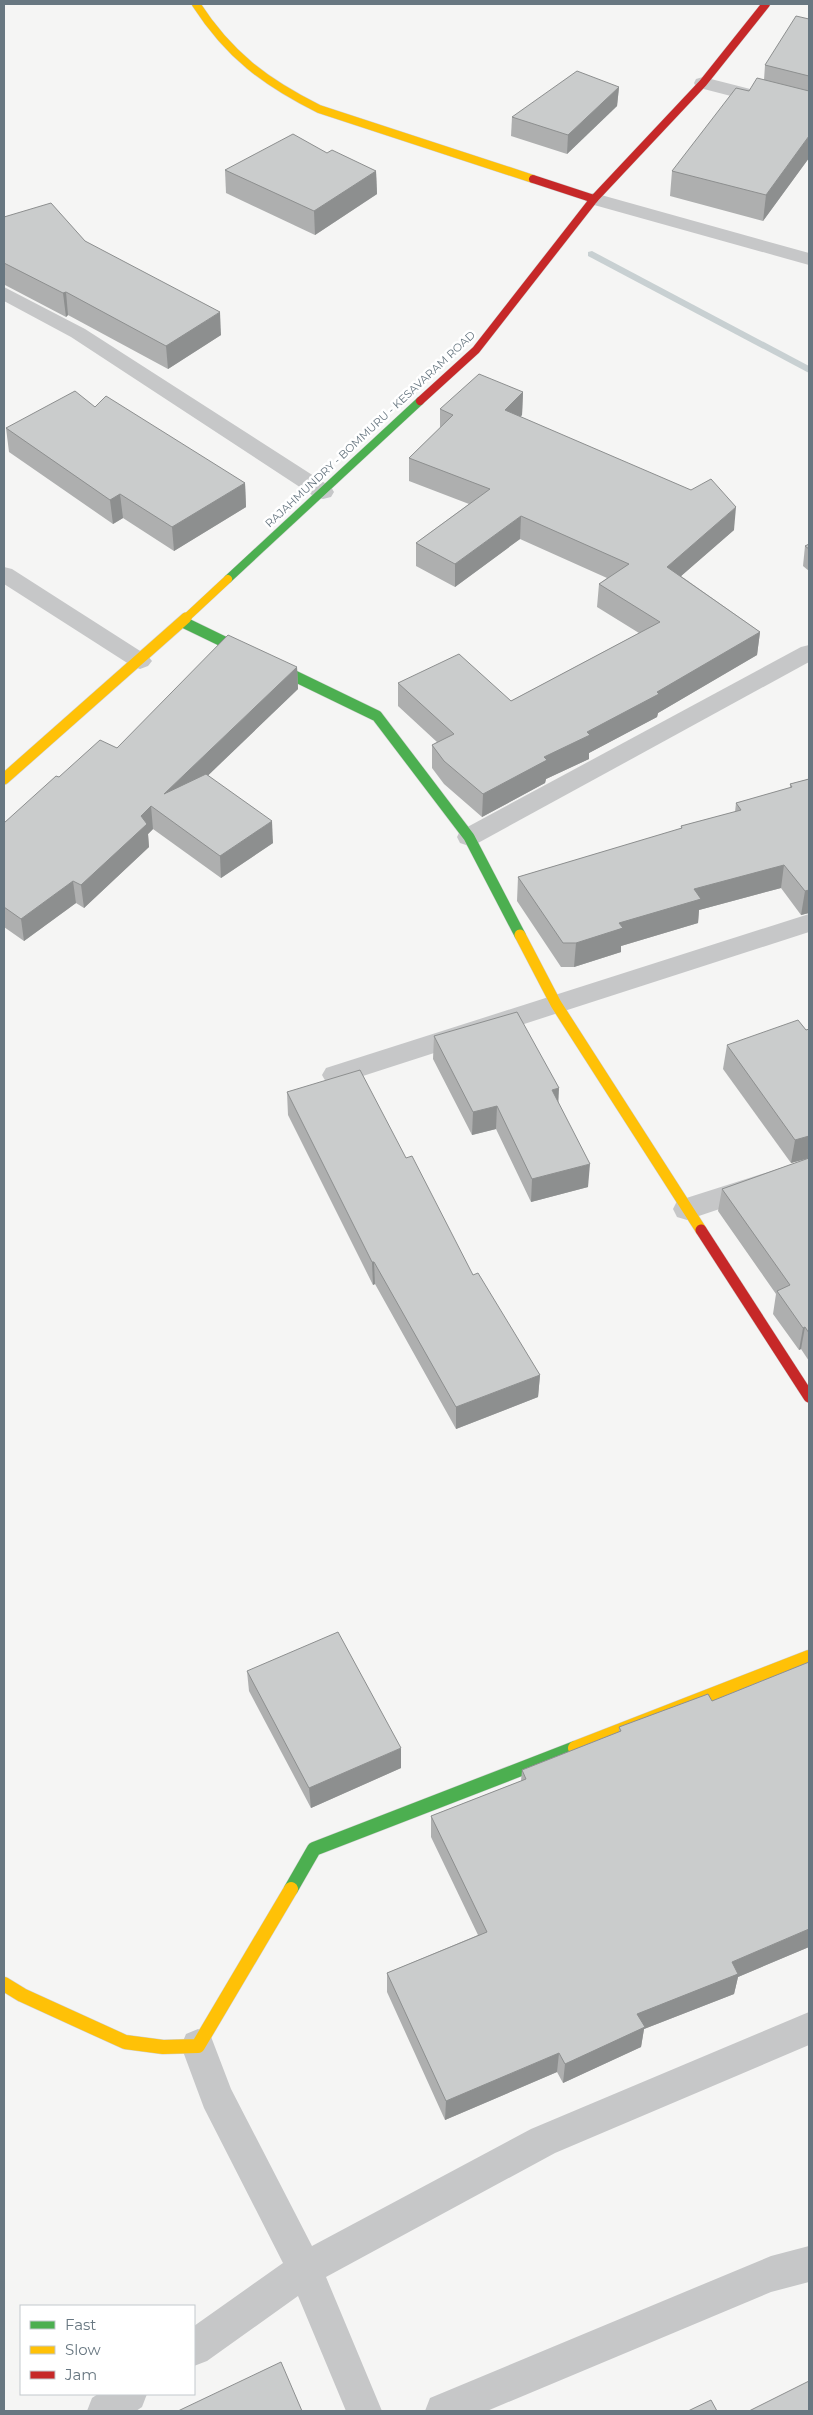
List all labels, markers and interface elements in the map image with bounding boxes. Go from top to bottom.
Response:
street label: RAJAHMUNDRY - BOMMURU - KESAVARAM ROAD [262,328,478,530]
legend [20,2305,195,2395]
text: Fast [65,2315,96,2334]
text: Slow [65,2340,101,2359]
text: Jam [64,2365,97,2384]

